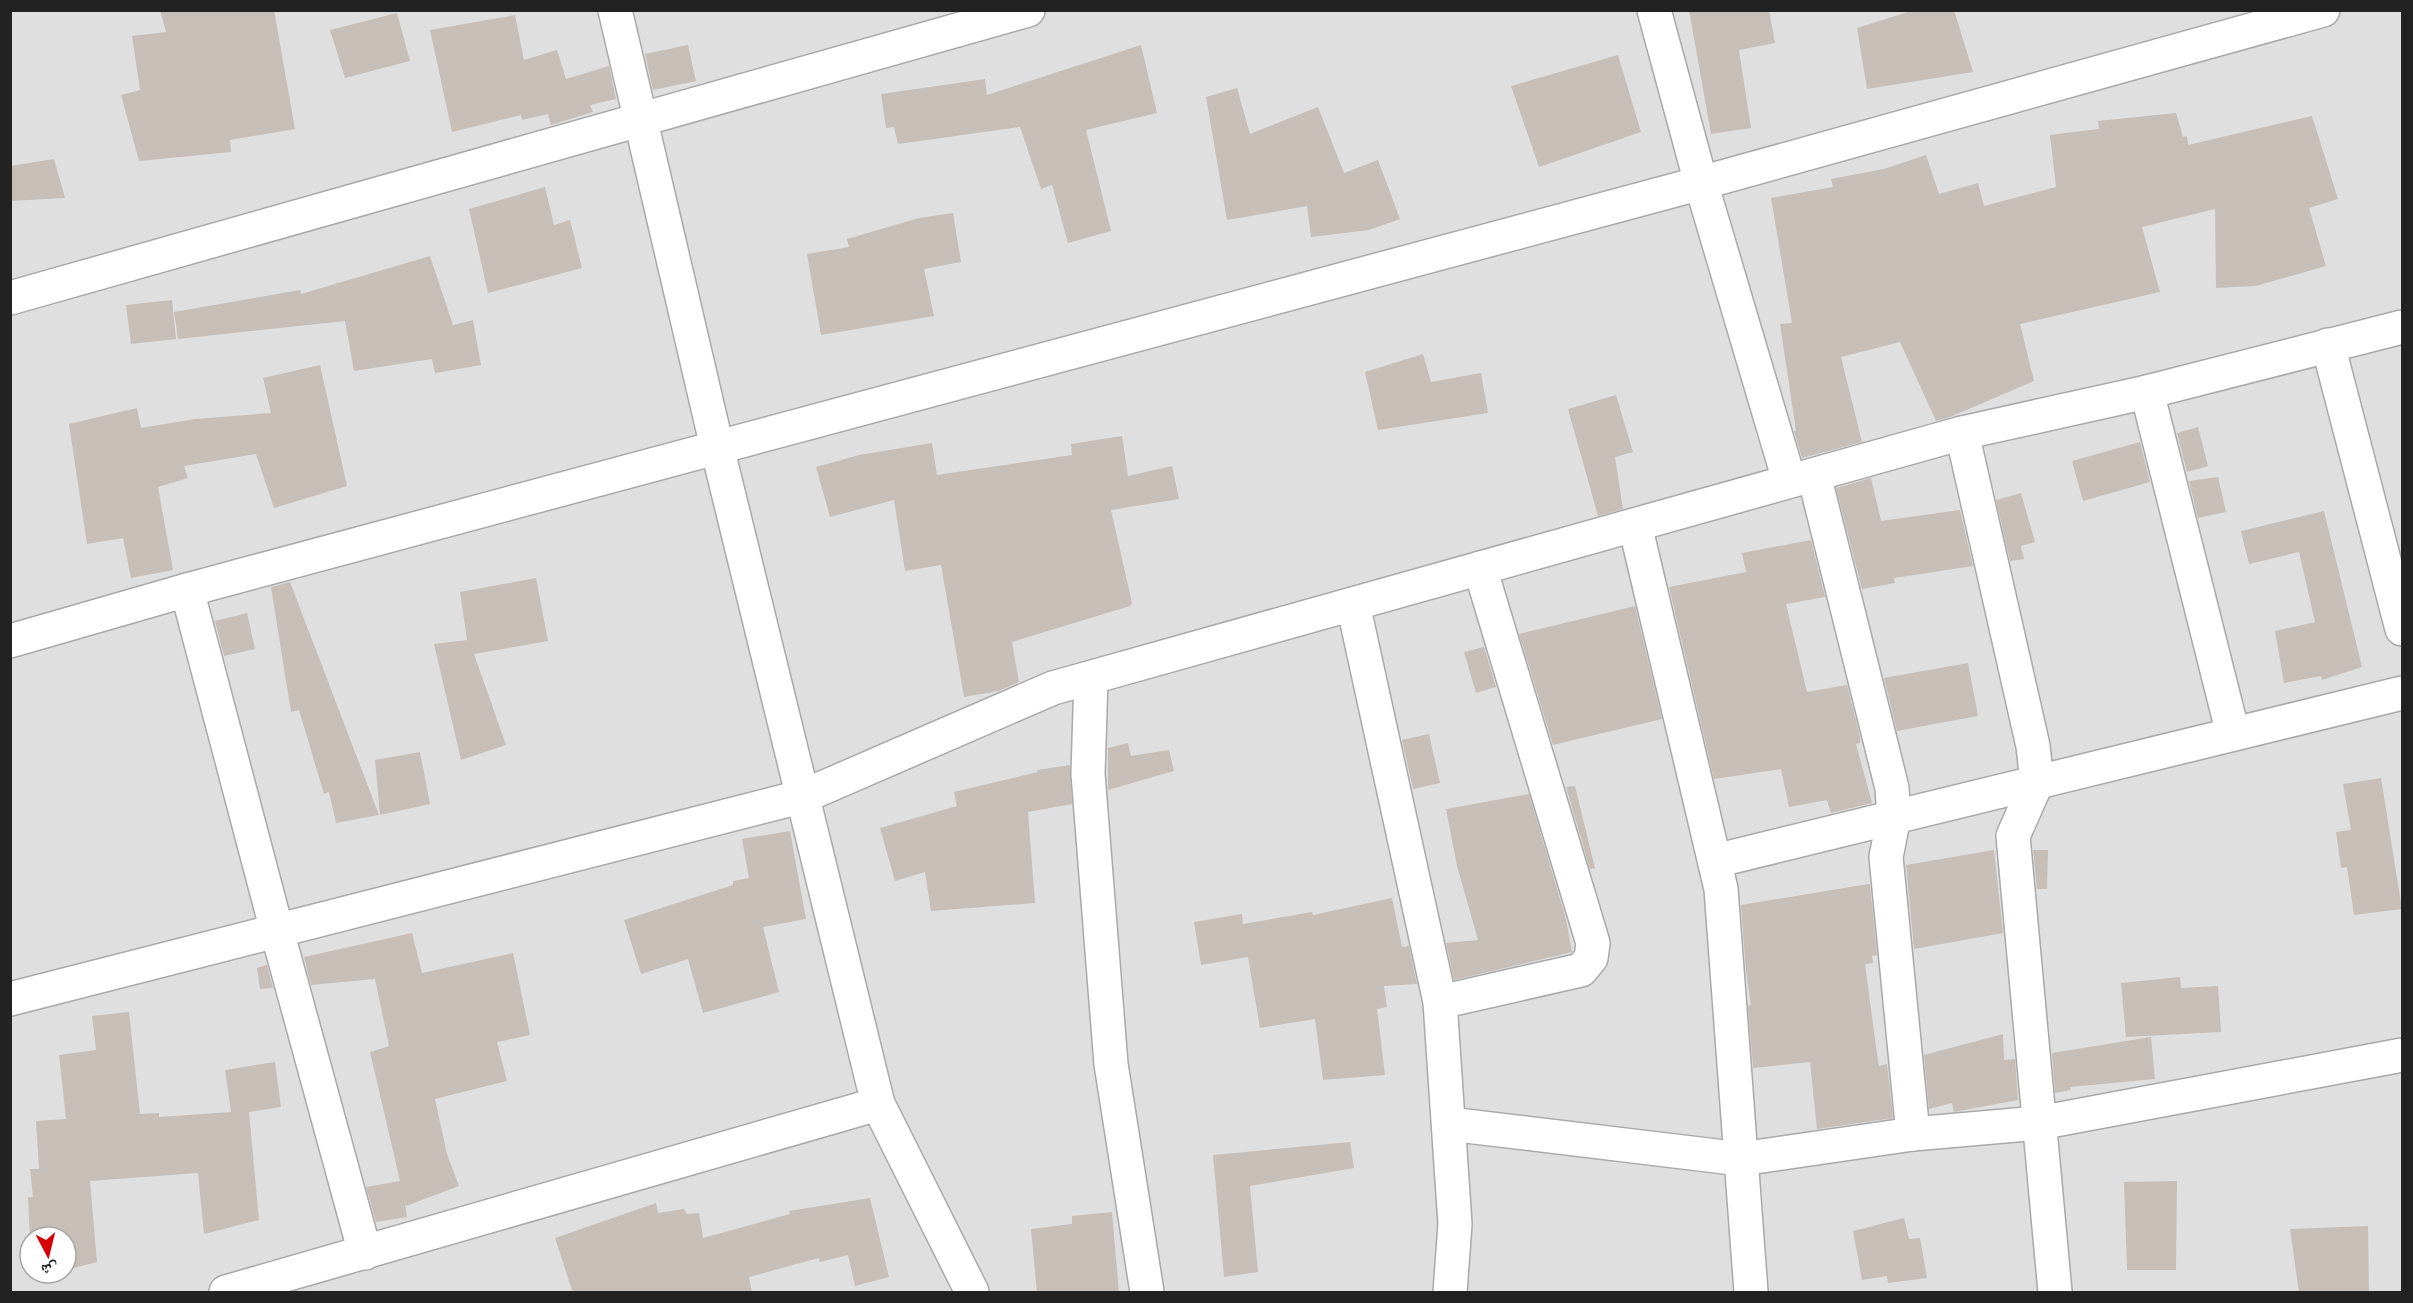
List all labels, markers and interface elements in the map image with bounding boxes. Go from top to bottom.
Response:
north arrow [18,1225,78,1285]
text: ش [40,1258,59,1281]

